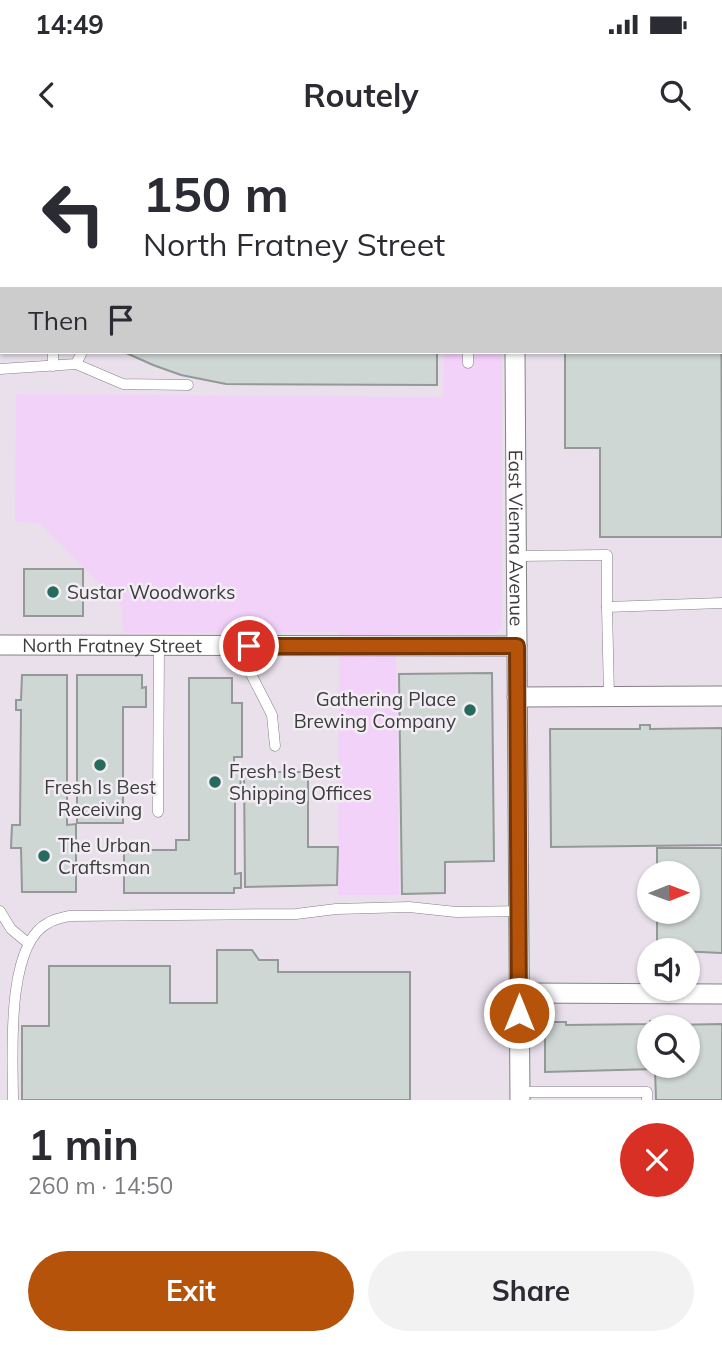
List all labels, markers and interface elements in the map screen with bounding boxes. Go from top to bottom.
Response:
text: 14:49 [35,8,104,41]
text: Routely [303,75,419,115]
icon: back [28,76,66,114]
icon: search [656,76,694,114]
text: 150 m [143,163,289,224]
icon: left [28,168,119,259]
text: North Fratney Street [143,224,445,264]
icon: arrive [102,301,140,339]
text: Then [28,304,88,337]
street label: East Vienna Avenue [504,450,529,626]
place label: Sustar Woodworks [67,580,235,604]
marker: Sustar Woodworks [45,584,61,600]
pin [219,616,279,676]
icon: arrive [230,627,268,665]
street label: North Fratney Street [22,633,202,657]
place label: Gathering Place Brewing Company [294,687,456,733]
marker: Gathering Place Brewing Company [462,702,478,718]
marker: Fresh Is Best Receiving [92,757,108,773]
place label: Fresh Is Best Shipping Offices [229,759,372,805]
marker: Fresh Is Best Shipping Offices [207,774,223,790]
place label: Fresh Is Best Receiving [44,775,156,821]
place label: The Urban Craftsman [58,833,151,879]
marker: The Urban Craftsman [36,848,52,864]
north arrow [637,861,700,924]
map controls [637,861,700,1078]
button: sound [637,938,700,1001]
position arrow [482,976,556,1050]
button: search [637,1015,700,1078]
text: 1 min [28,1118,139,1171]
button: close [620,1123,694,1197]
text: 260 m · 14:50 [28,1171,173,1200]
button: Exit [28,1251,354,1331]
button: Share [368,1251,694,1331]

